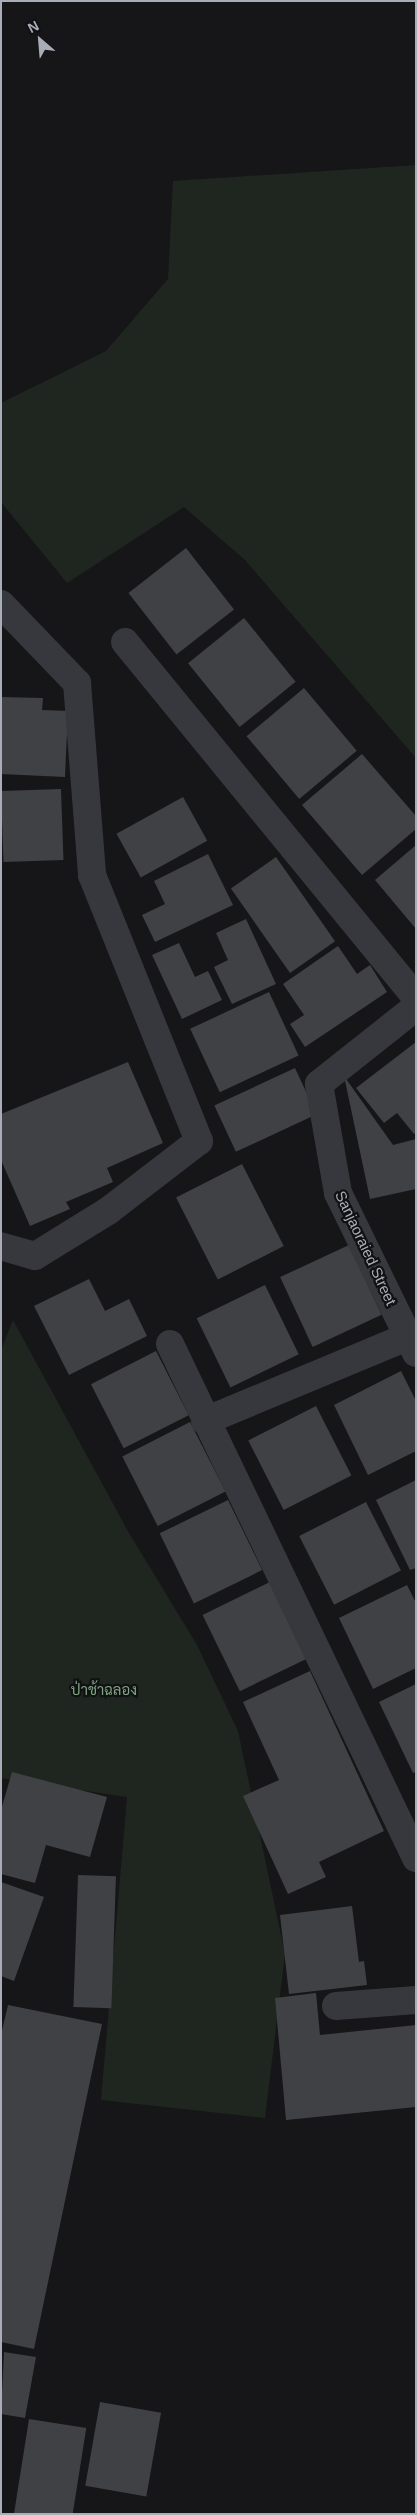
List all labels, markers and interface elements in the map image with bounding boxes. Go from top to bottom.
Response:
north arrow [15,15,65,65]
text: N [25,17,41,36]
street label: Sanjaoraied Street [332,1188,400,1308]
park label: ป่าช้าฉลอง [71,1681,137,1699]

